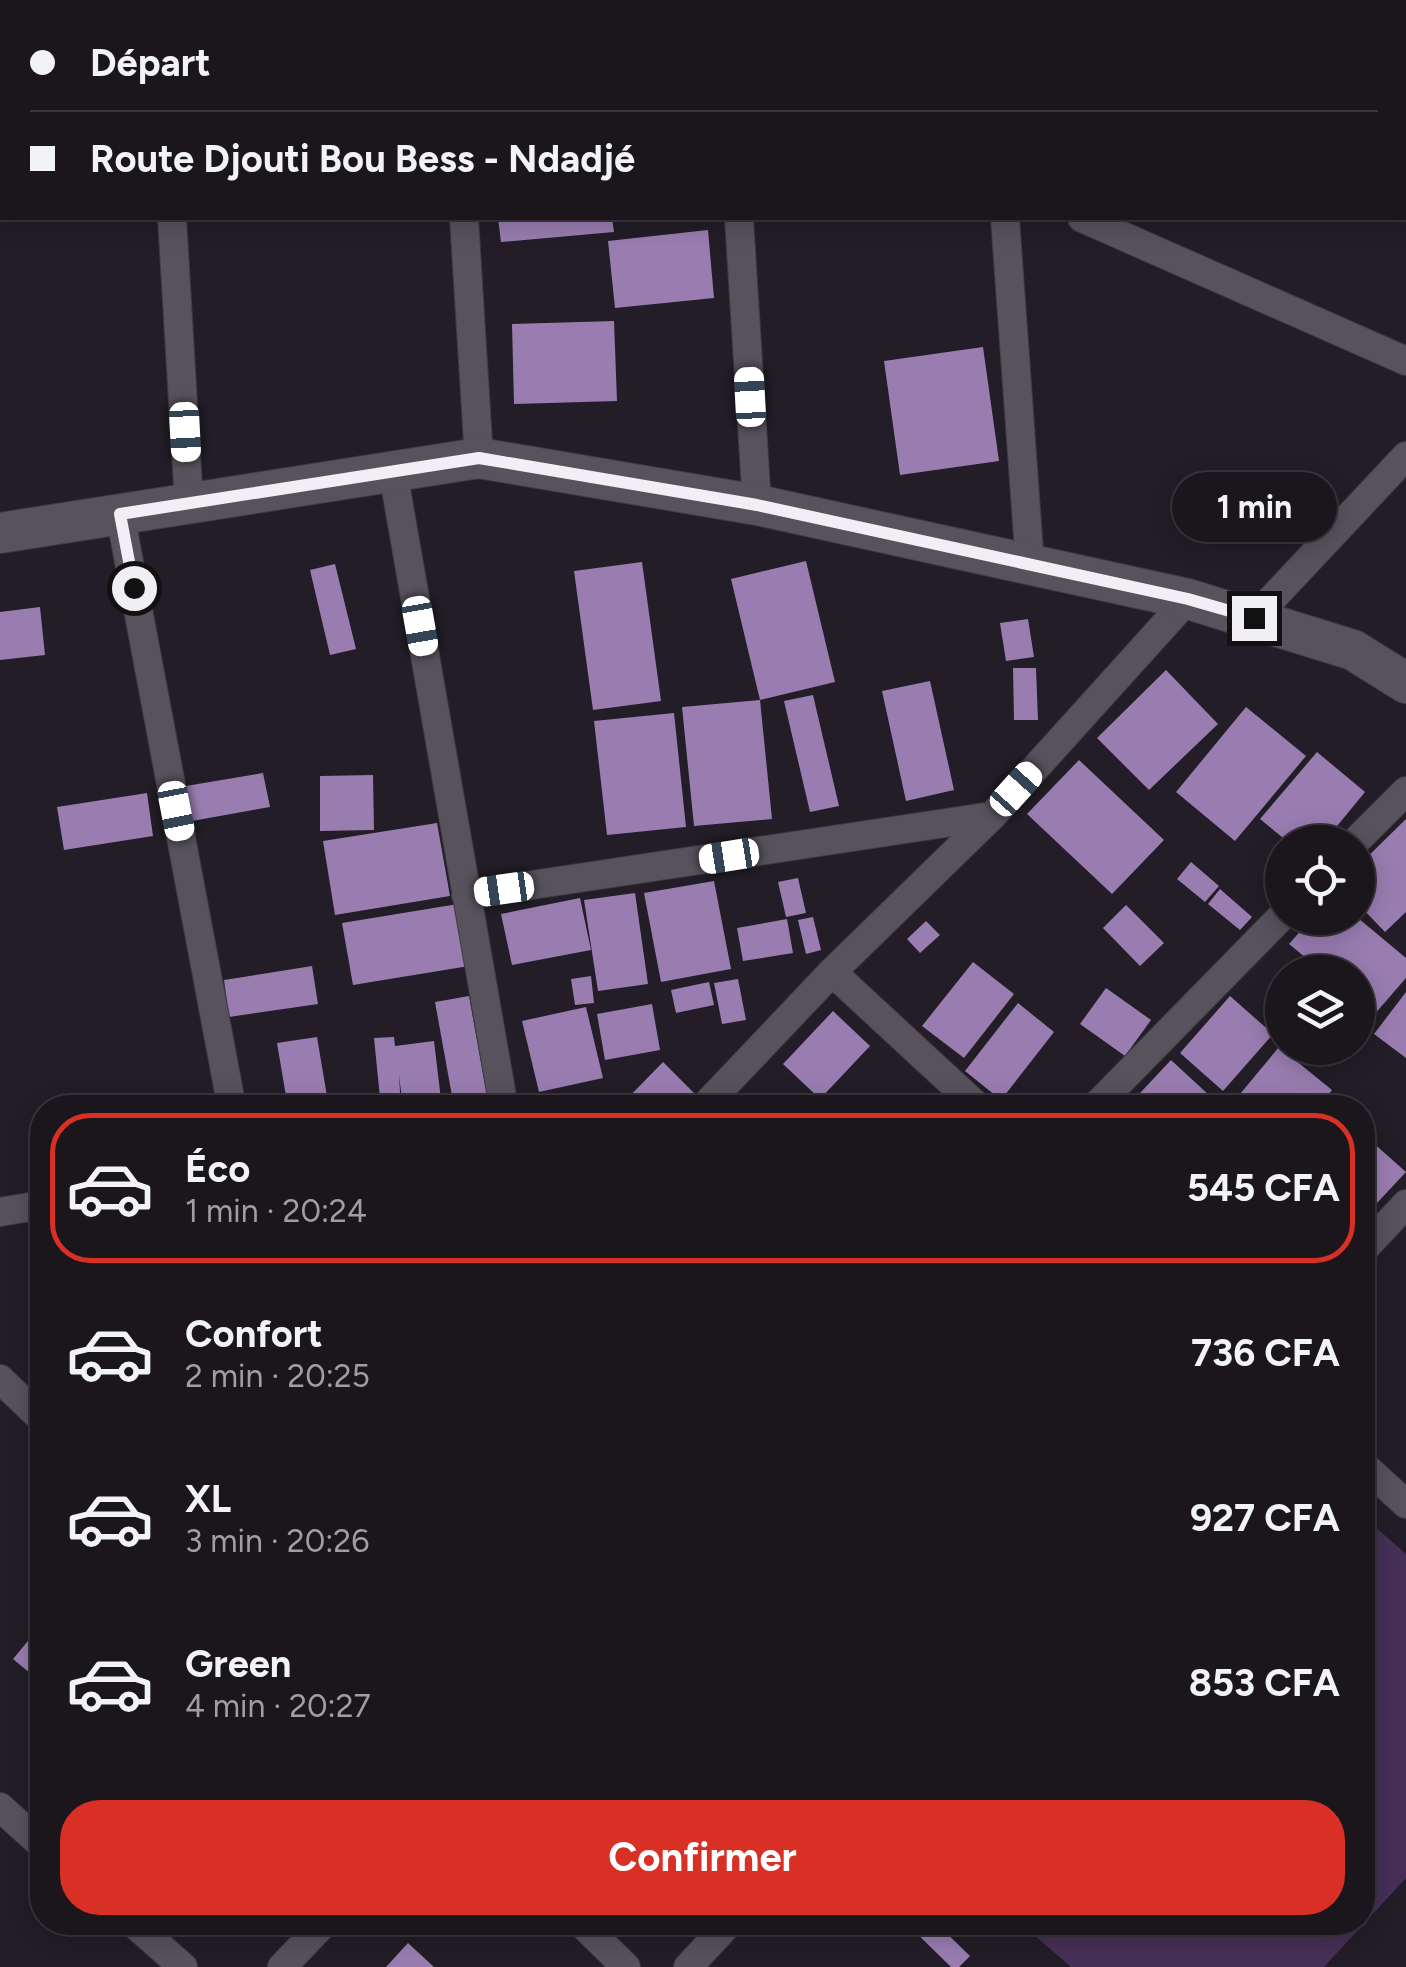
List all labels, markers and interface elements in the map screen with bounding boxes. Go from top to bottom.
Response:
text: Départ [90,40,211,86]
text: Route Djouti Bou Bess - Ndadjé [90,136,635,182]
car [733,366,767,428]
car [168,401,202,463]
callout: 1 min [1172,473,1336,543]
text: 1 min [1217,488,1292,526]
route start [112,566,157,611]
car [400,594,440,658]
route end [1232,596,1277,641]
car [985,757,1047,821]
car [156,779,196,843]
map controls [1265,825,1375,1065]
button: locate [1265,825,1375,935]
car [697,836,761,876]
car [472,870,536,908]
button: layers [1265,955,1375,1065]
icon: car [65,1143,155,1233]
text: Éco [185,1146,250,1192]
text: 545 CFA [1187,1165,1340,1211]
text: 1 min · 20:24 [185,1192,367,1230]
icon: car [65,1308,155,1398]
text: Confort [185,1311,322,1357]
text: 736 CFA [1191,1330,1340,1376]
text: 2 min · 20:25 [185,1357,370,1395]
icon: car [65,1473,155,1563]
text: XL [185,1476,231,1522]
text: 927 CFA [1190,1495,1340,1541]
text: 3 min · 20:26 [185,1522,369,1560]
icon: car [65,1638,155,1728]
text: Green [185,1641,291,1687]
text: 853 CFA [1189,1660,1340,1706]
text: 4 min · 20:27 [185,1687,371,1725]
button: Confirmer [60,1800,1345,1915]

